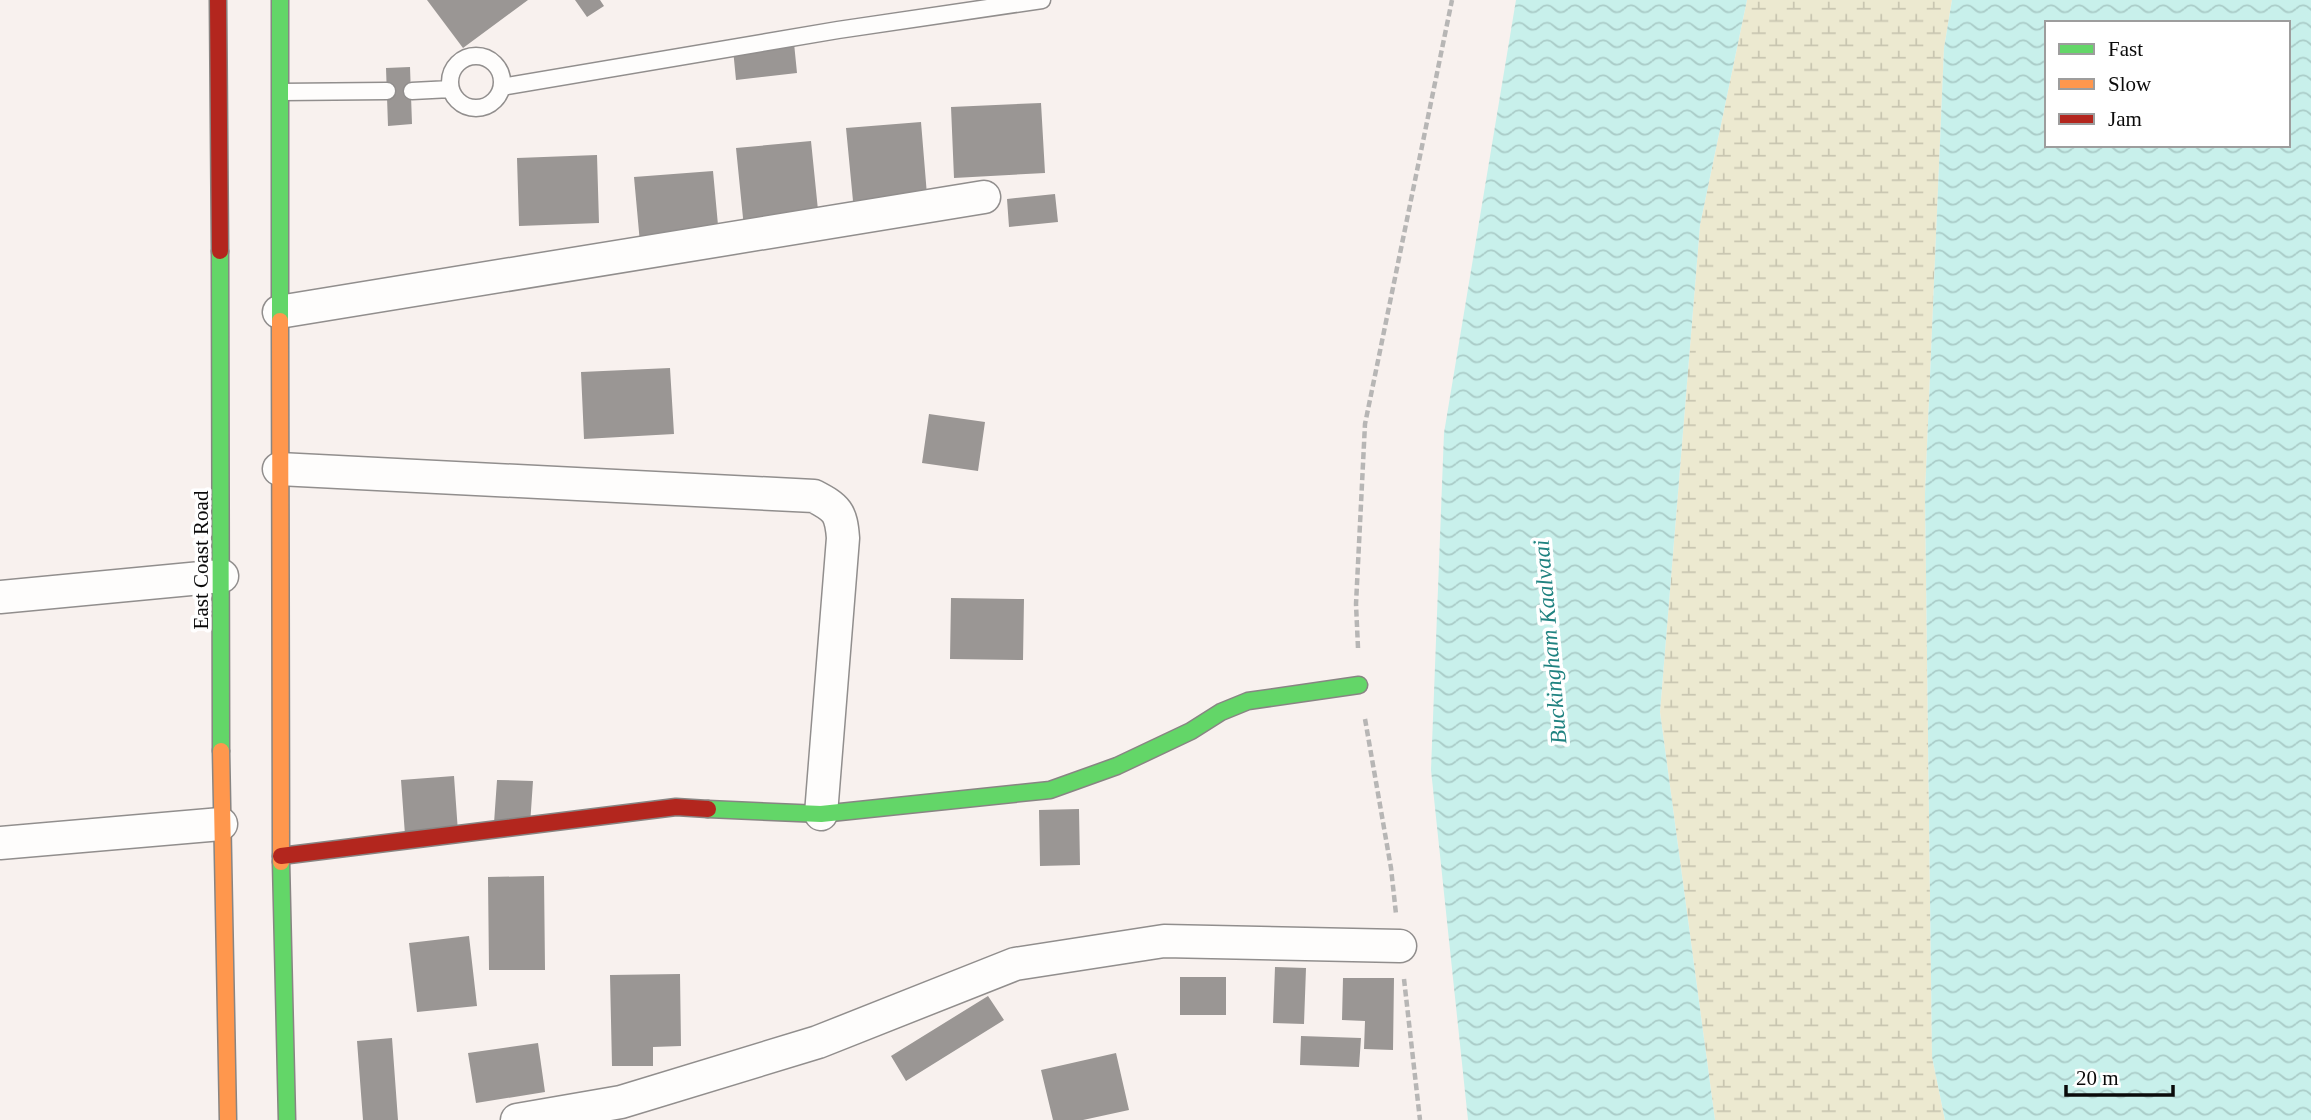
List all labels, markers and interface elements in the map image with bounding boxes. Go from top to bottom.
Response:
legend [2045,21,2290,147]
text: Fast [2108,37,2143,61]
text: Slow [2108,72,2152,96]
text: Jam [2108,107,2142,131]
street label: East Coast Road [189,490,213,629]
water label: Buckingham Kaalvaai [1529,539,1571,745]
scale bar [2066,1054,2173,1098]
text: 20 m [2076,1066,2119,1090]

